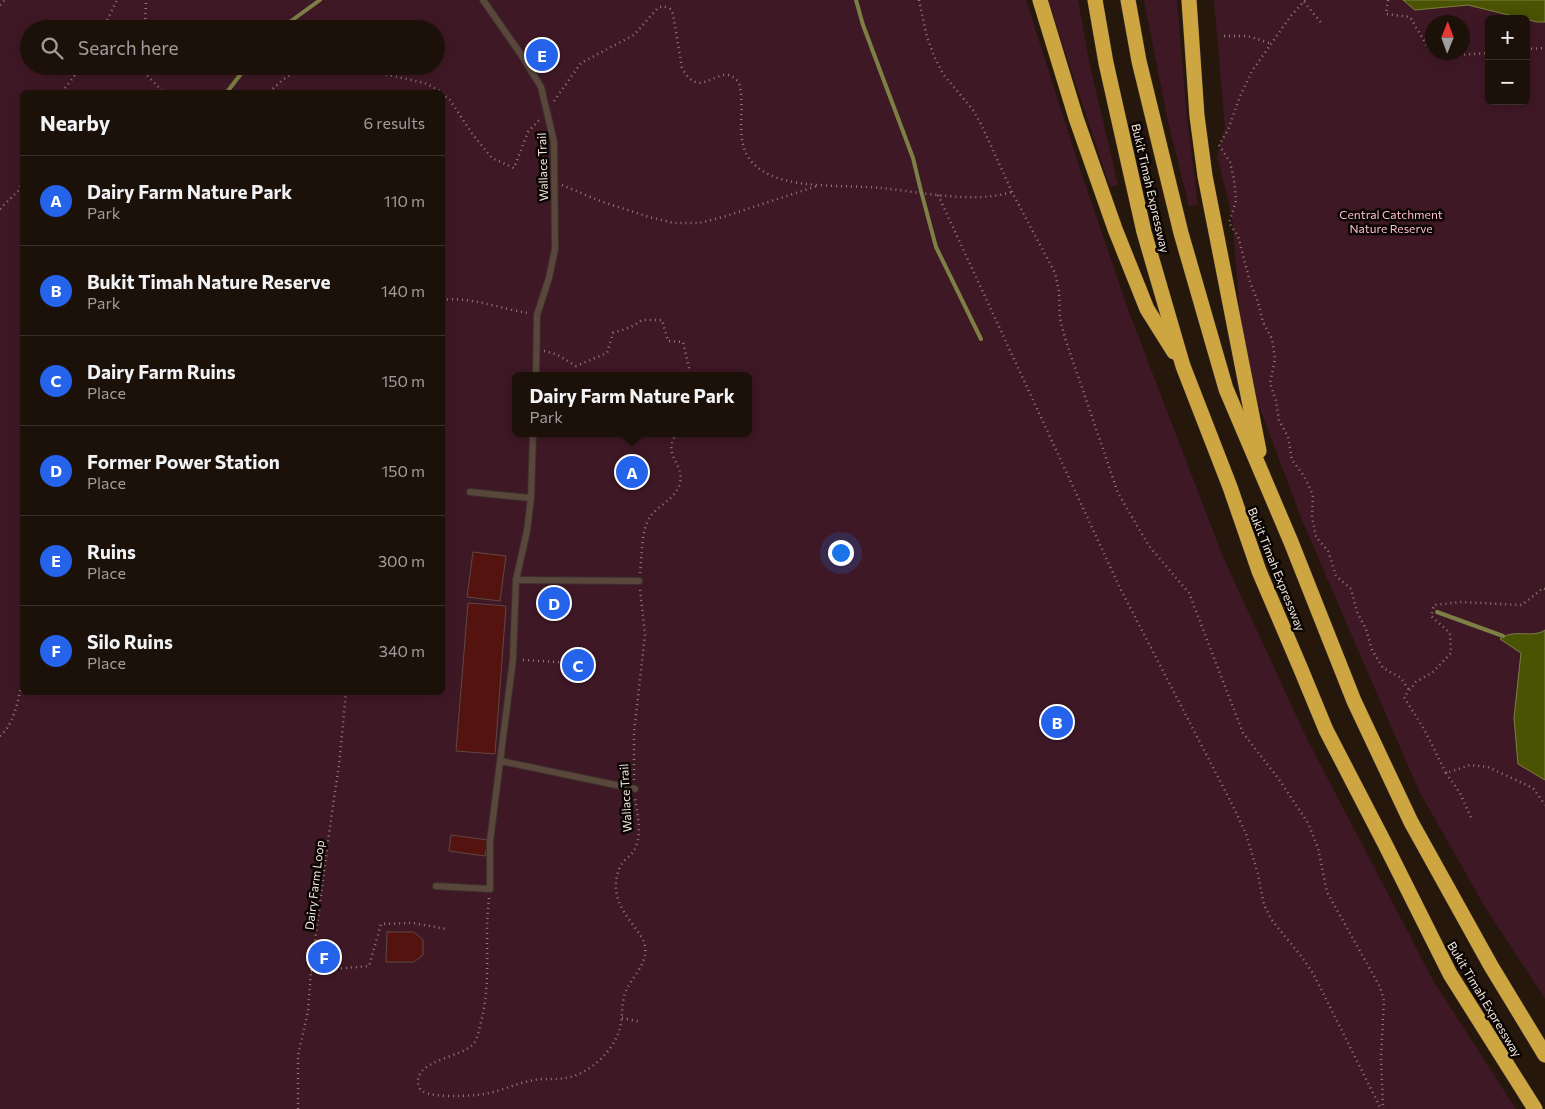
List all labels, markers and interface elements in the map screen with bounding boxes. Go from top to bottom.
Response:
north arrow [1425,15,1470,60]
map controls [1485,15,1530,105]
button: + [1485,15,1530,60]
search box [20,20,445,75]
icon: search [38,34,66,62]
text: Search here [78,36,178,59]
pin: E [526,36,558,74]
button: − [1485,60,1530,105]
text: Nearby [40,110,110,135]
text: 6 results [364,113,425,132]
street label: Bukit Timah Expressway [1129,122,1173,254]
street label: Wallace Trail [534,132,550,202]
text: Dairy Farm Nature Park [87,180,292,203]
text: A [50,191,62,210]
text: 110 m [384,191,425,210]
text: Park [87,203,120,222]
park label: Central Catchment Nature Reserve [1339,207,1443,235]
text: Bukit Timah Nature Reserve [87,270,330,293]
text: B [51,281,61,300]
text: 140 m [381,281,425,300]
text: Park [87,293,120,312]
text: Dairy Farm Ruins [87,360,236,383]
text: C [51,371,61,390]
text: 150 m [382,371,425,390]
popup [512,372,752,437]
text: Place [87,383,126,402]
text: Dairy Farm Nature Park [529,384,735,407]
text: Park [529,407,563,426]
text: Former Power Station [87,450,280,473]
pin: A [616,453,648,491]
text: D [50,461,62,480]
text: 150 m [382,461,425,480]
text: Place [87,473,126,492]
street label: Bukit Timah Expressway [1246,505,1308,633]
text: Ruins [87,540,136,563]
your location [828,540,854,566]
text: E [51,551,61,570]
text: 300 m [378,551,425,570]
text: Place [87,563,126,582]
pin: D [538,584,570,622]
text: Silo Ruins [87,630,173,653]
text: F [51,641,61,660]
text: 340 m [379,641,425,660]
pin: C [562,646,594,684]
text: Place [87,653,126,672]
pin: B [1041,703,1073,741]
street label: Wallace Trail [616,763,634,833]
street label: Dairy Farm Loop [302,839,326,931]
pin: F [308,938,340,976]
street label: Bukit Timah Expressway [1445,939,1525,1059]

